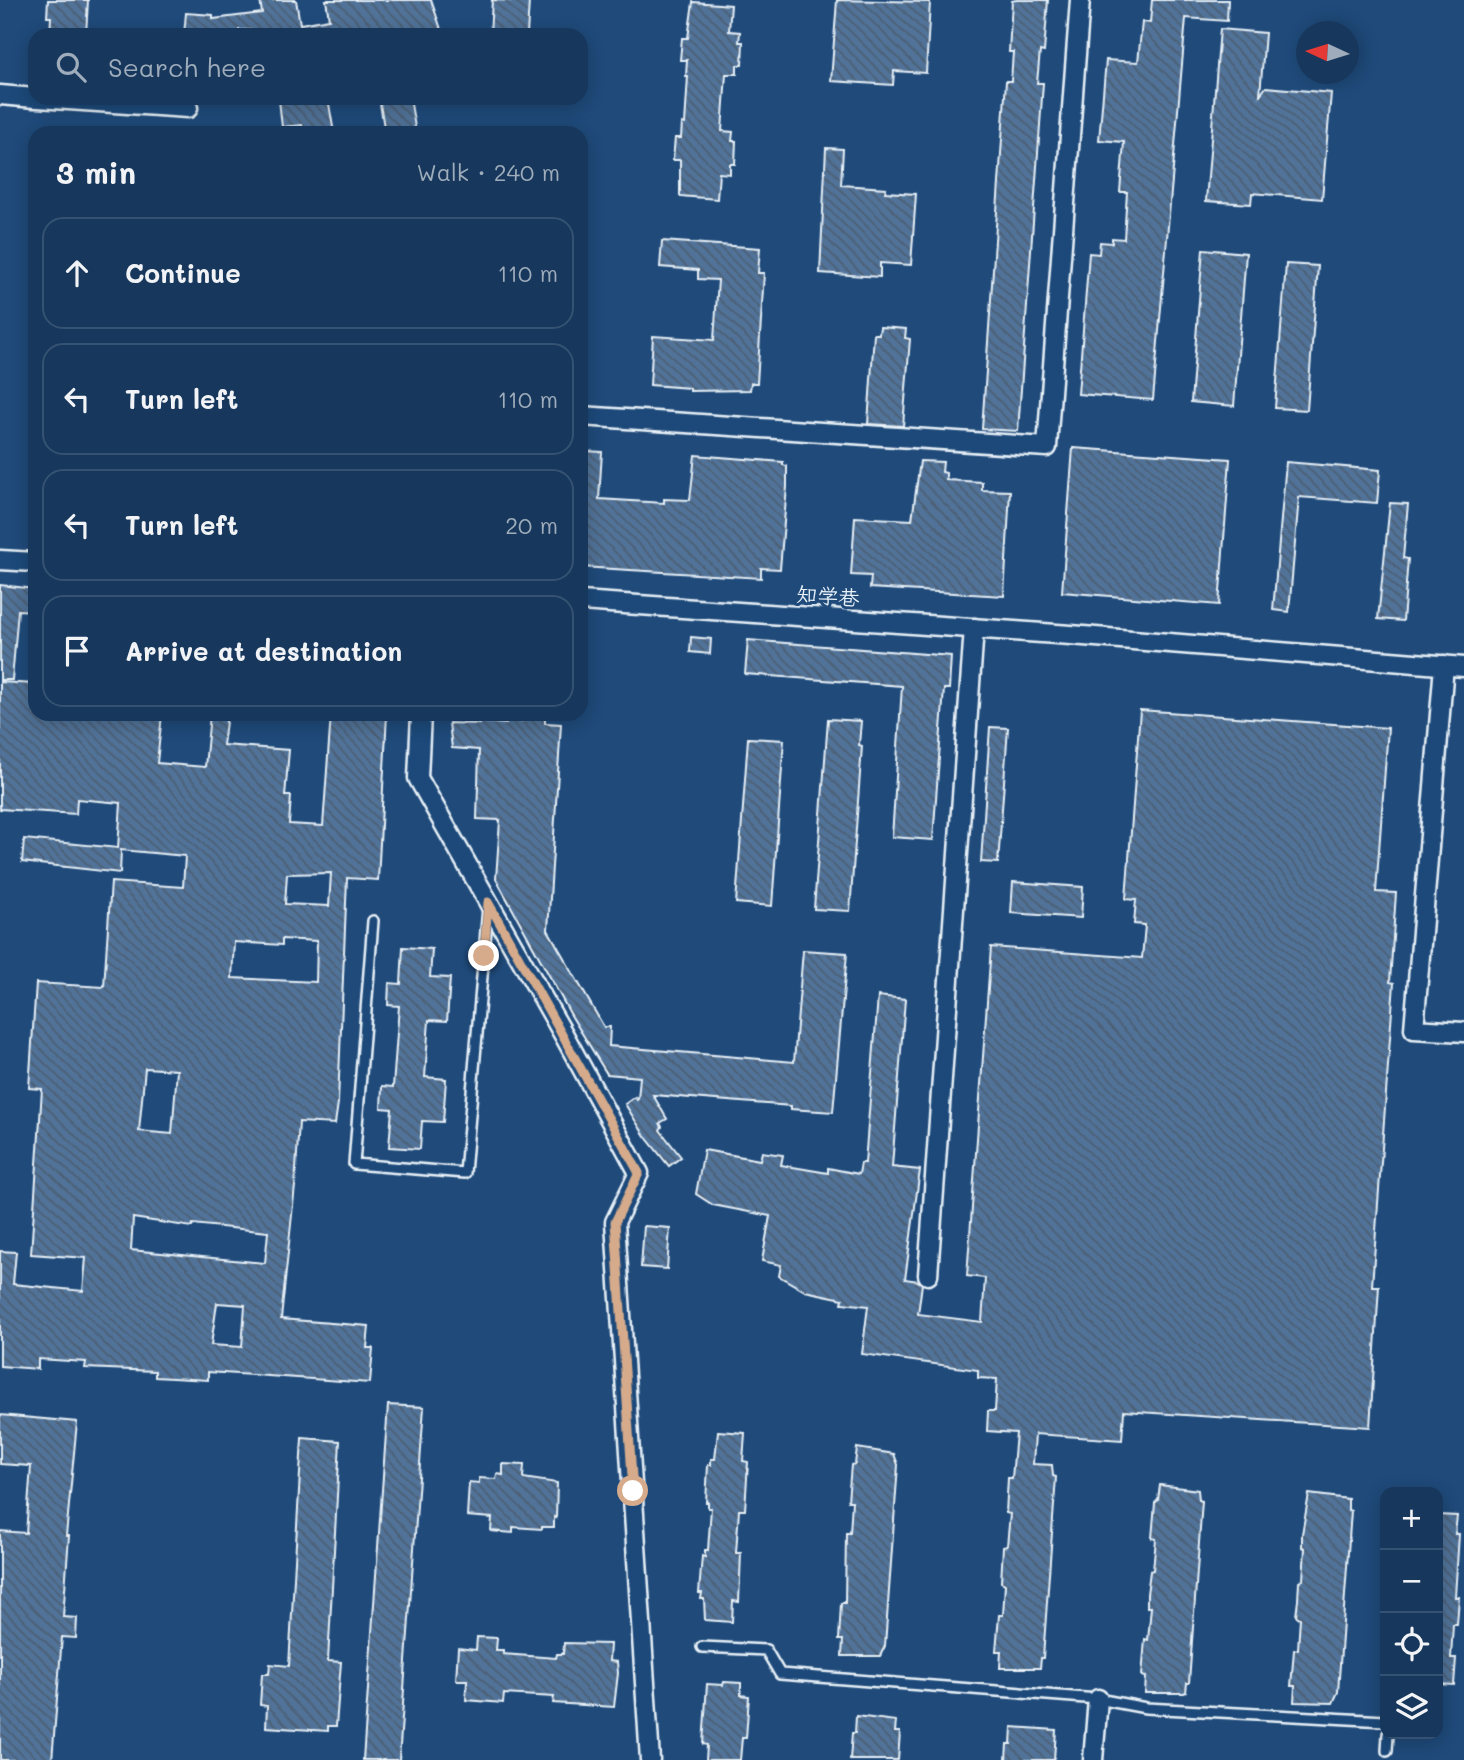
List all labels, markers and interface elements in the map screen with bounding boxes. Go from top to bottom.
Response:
north arrow [1296,21,1359,84]
search box [28,28,588,105]
icon: search [52,48,90,86]
text: Search here [108,50,266,84]
text: 3 min [56,152,136,192]
text: Walk · 240 m [417,157,560,187]
icon: ahead [58,254,96,292]
text: Continue [125,256,241,290]
text: 110 m [498,258,558,288]
icon: left [58,380,96,418]
text: Turn left [125,382,238,416]
text: 110 m [498,384,558,414]
icon: left [58,506,96,544]
text: Turn left [125,508,238,542]
text: 20 m [505,510,558,540]
street label: 知学巷 [796,579,860,611]
icon: arrive [58,632,96,670]
text: Arrive at destination [125,634,402,668]
route end [468,940,499,971]
route start [617,1475,648,1506]
map controls [1380,1487,1443,1739]
button: + [1380,1487,1443,1550]
button: − [1380,1550,1443,1613]
button: locate [1380,1613,1443,1676]
button: layers [1380,1676,1443,1739]

